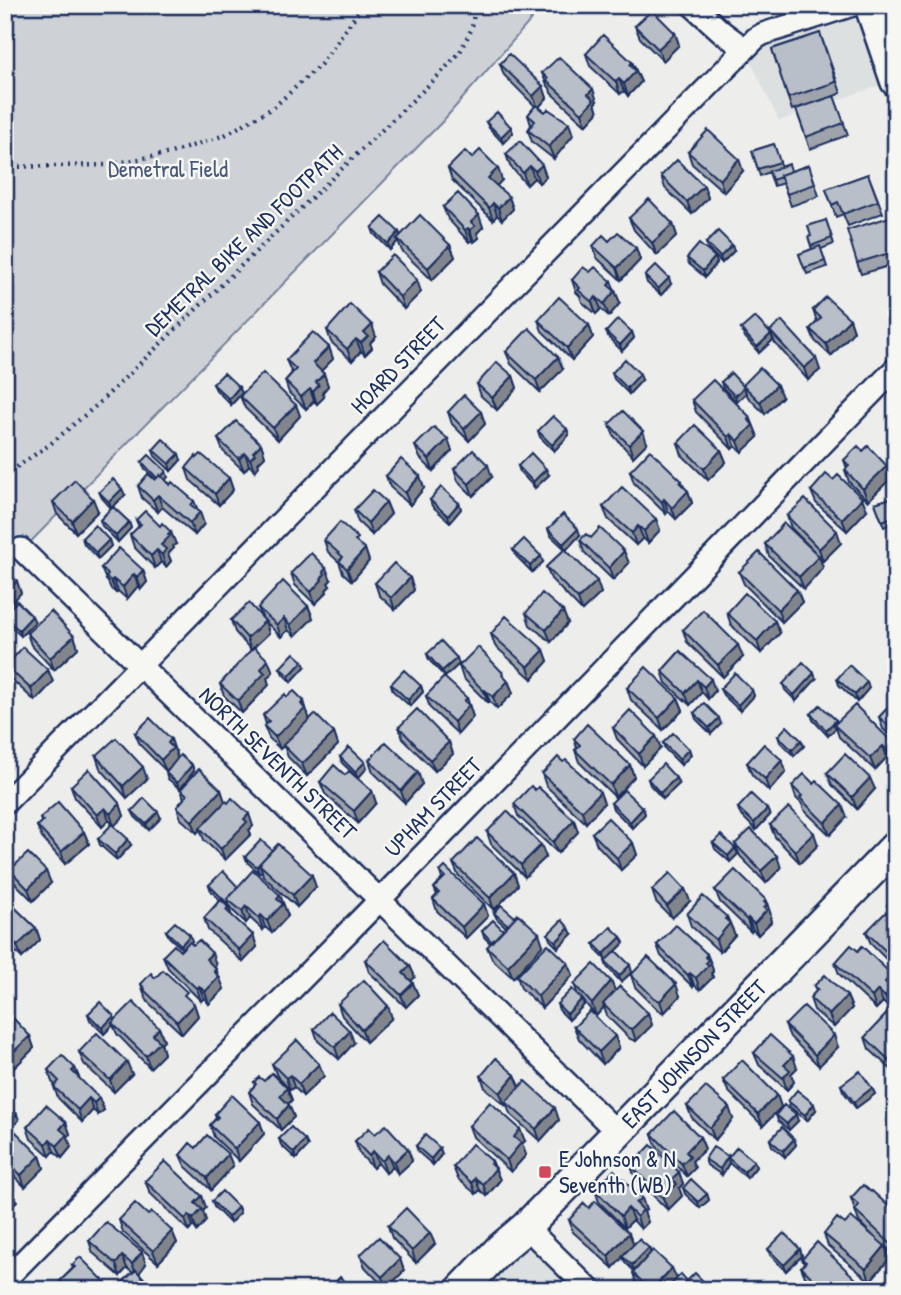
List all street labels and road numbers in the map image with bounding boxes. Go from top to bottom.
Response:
street label: DEMETRAL BIKE AND FOOTPATH [138,137,349,343]
street label: HOARD STREET [343,309,452,420]
street label: NORTH SEVENTH STREET [193,679,364,846]
street label: UPHAM STREET [377,750,488,863]
street label: EAST JOHNSON STREET [614,972,773,1135]

